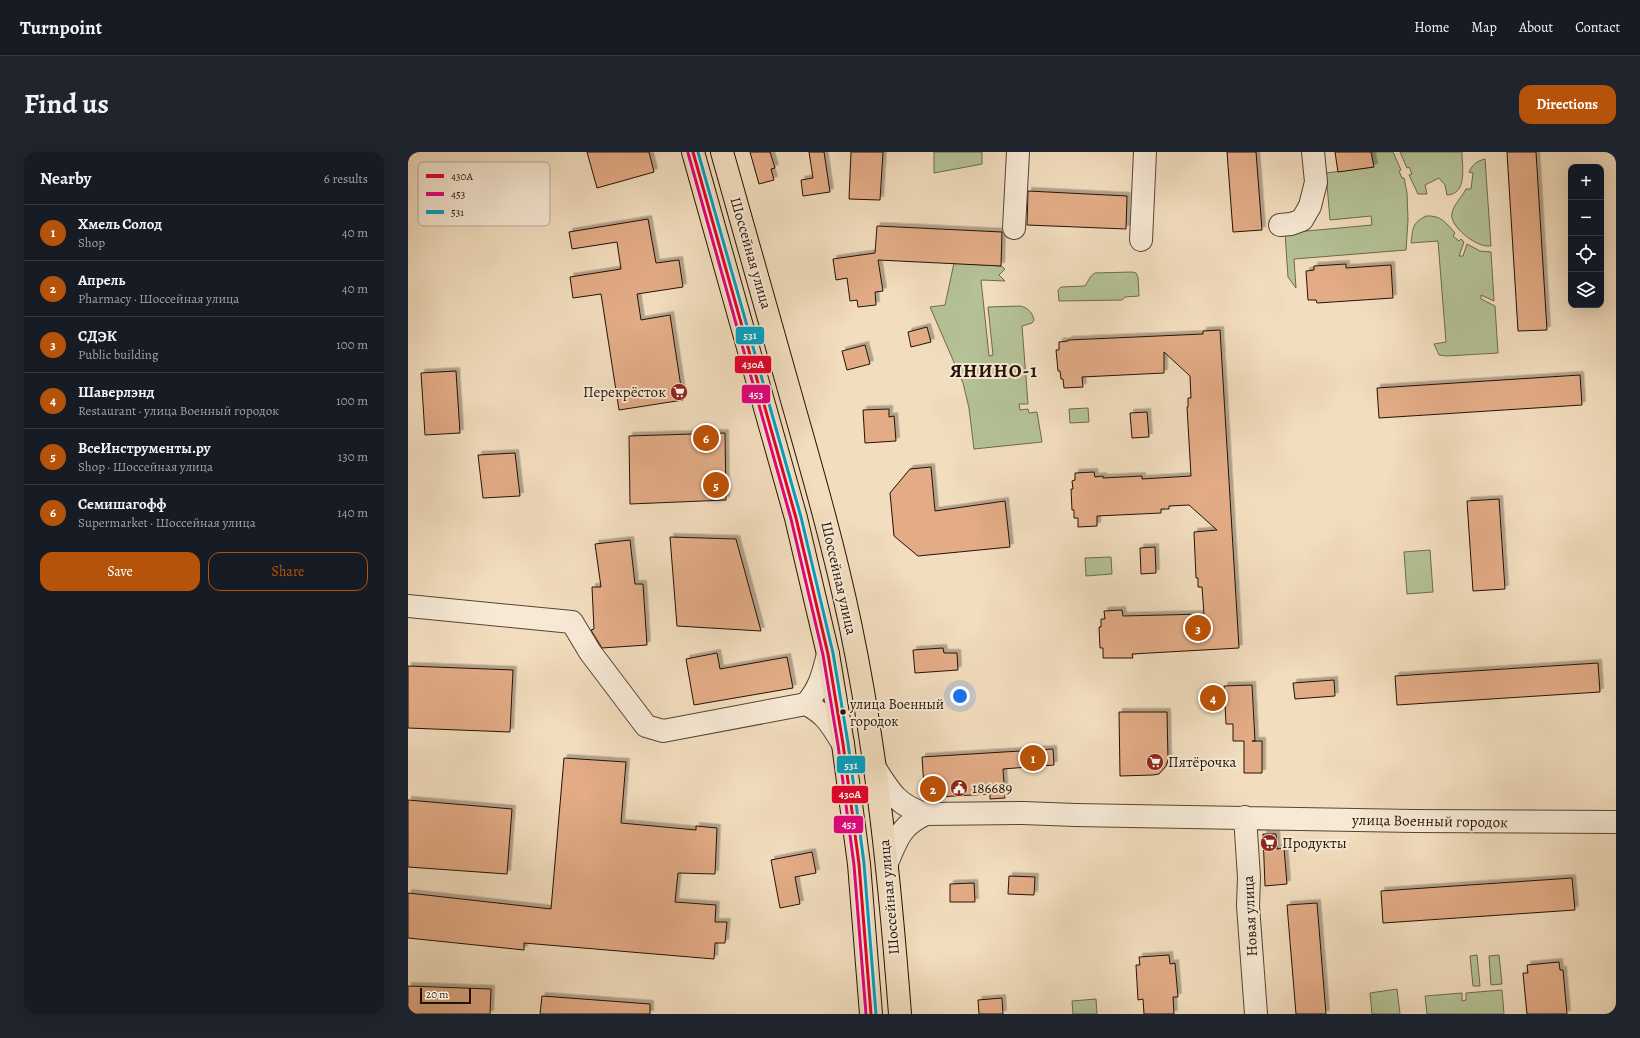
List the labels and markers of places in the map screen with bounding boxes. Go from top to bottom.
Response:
place label: Перекрёсток [583,382,666,402]
supermarket icon: Перекрёсток [669,382,689,402]
pin: 6 [693,423,719,453]
pin: 5 [703,470,729,500]
pin: 3 [1185,613,1211,643]
pin: 4 [1200,683,1226,713]
place label: улица Военный городок [849,695,944,731]
marker: улица Военный городок [838,707,848,717]
pin: 1 [1020,743,1046,773]
supermarket icon: Пятёрочка [1145,752,1165,772]
place label: Пятёрочка [1168,752,1237,772]
pin: 2 [920,774,946,804]
public building icon: 186689 [949,778,969,798]
place label: 186689 [972,778,1013,798]
supermarket icon: Продукты [1259,833,1279,853]
place label: Продукты [1282,833,1347,853]

